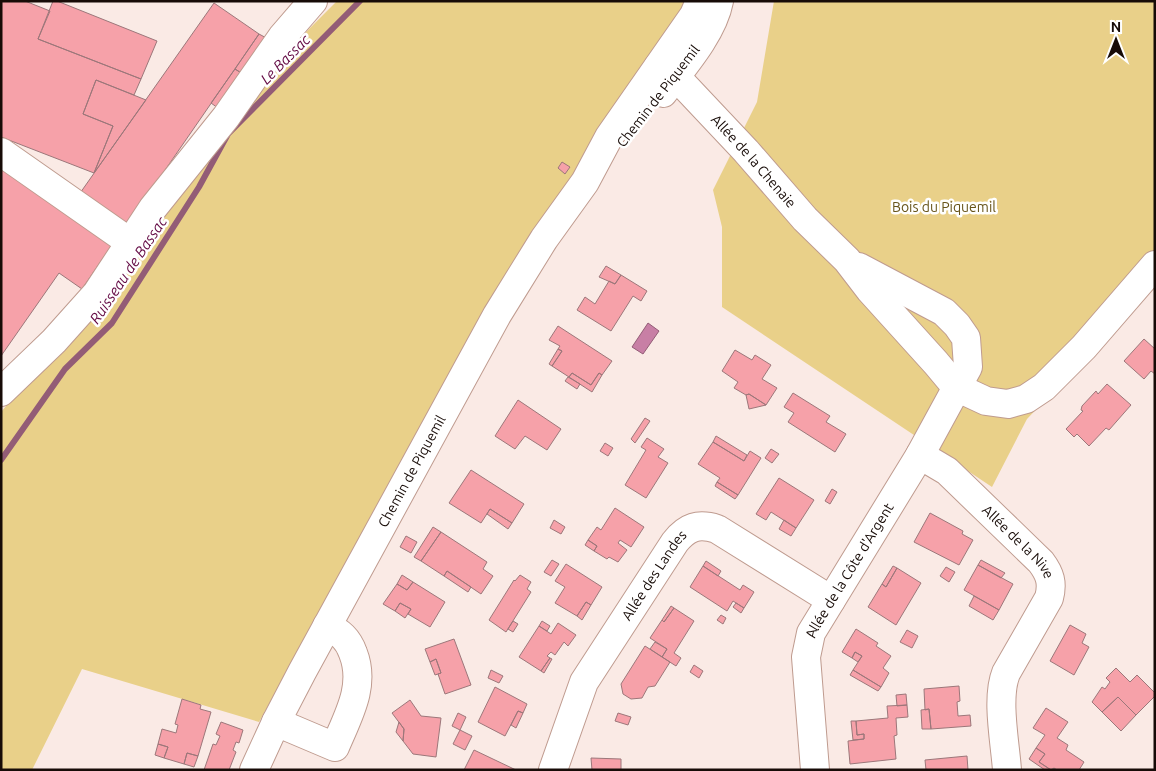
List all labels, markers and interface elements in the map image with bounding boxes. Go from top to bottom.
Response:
north arrow [1091,15,1141,65]
text: N [1111,19,1121,35]
water label: Le Bassac [257,31,313,87]
street label: Chemin de Piquemil [613,42,703,150]
street label: Allée de la Chenaie [708,111,799,211]
park label: Bois du Piquemil [892,199,996,215]
water label: Ruisseau de Bassac [86,213,170,327]
street label: Chemin de Piquemil [375,412,449,530]
street label: Allée de la Côte d'Argent [802,500,897,639]
street label: Allée de la Nive [979,502,1057,581]
street label: Allée des Landes [618,527,689,623]

